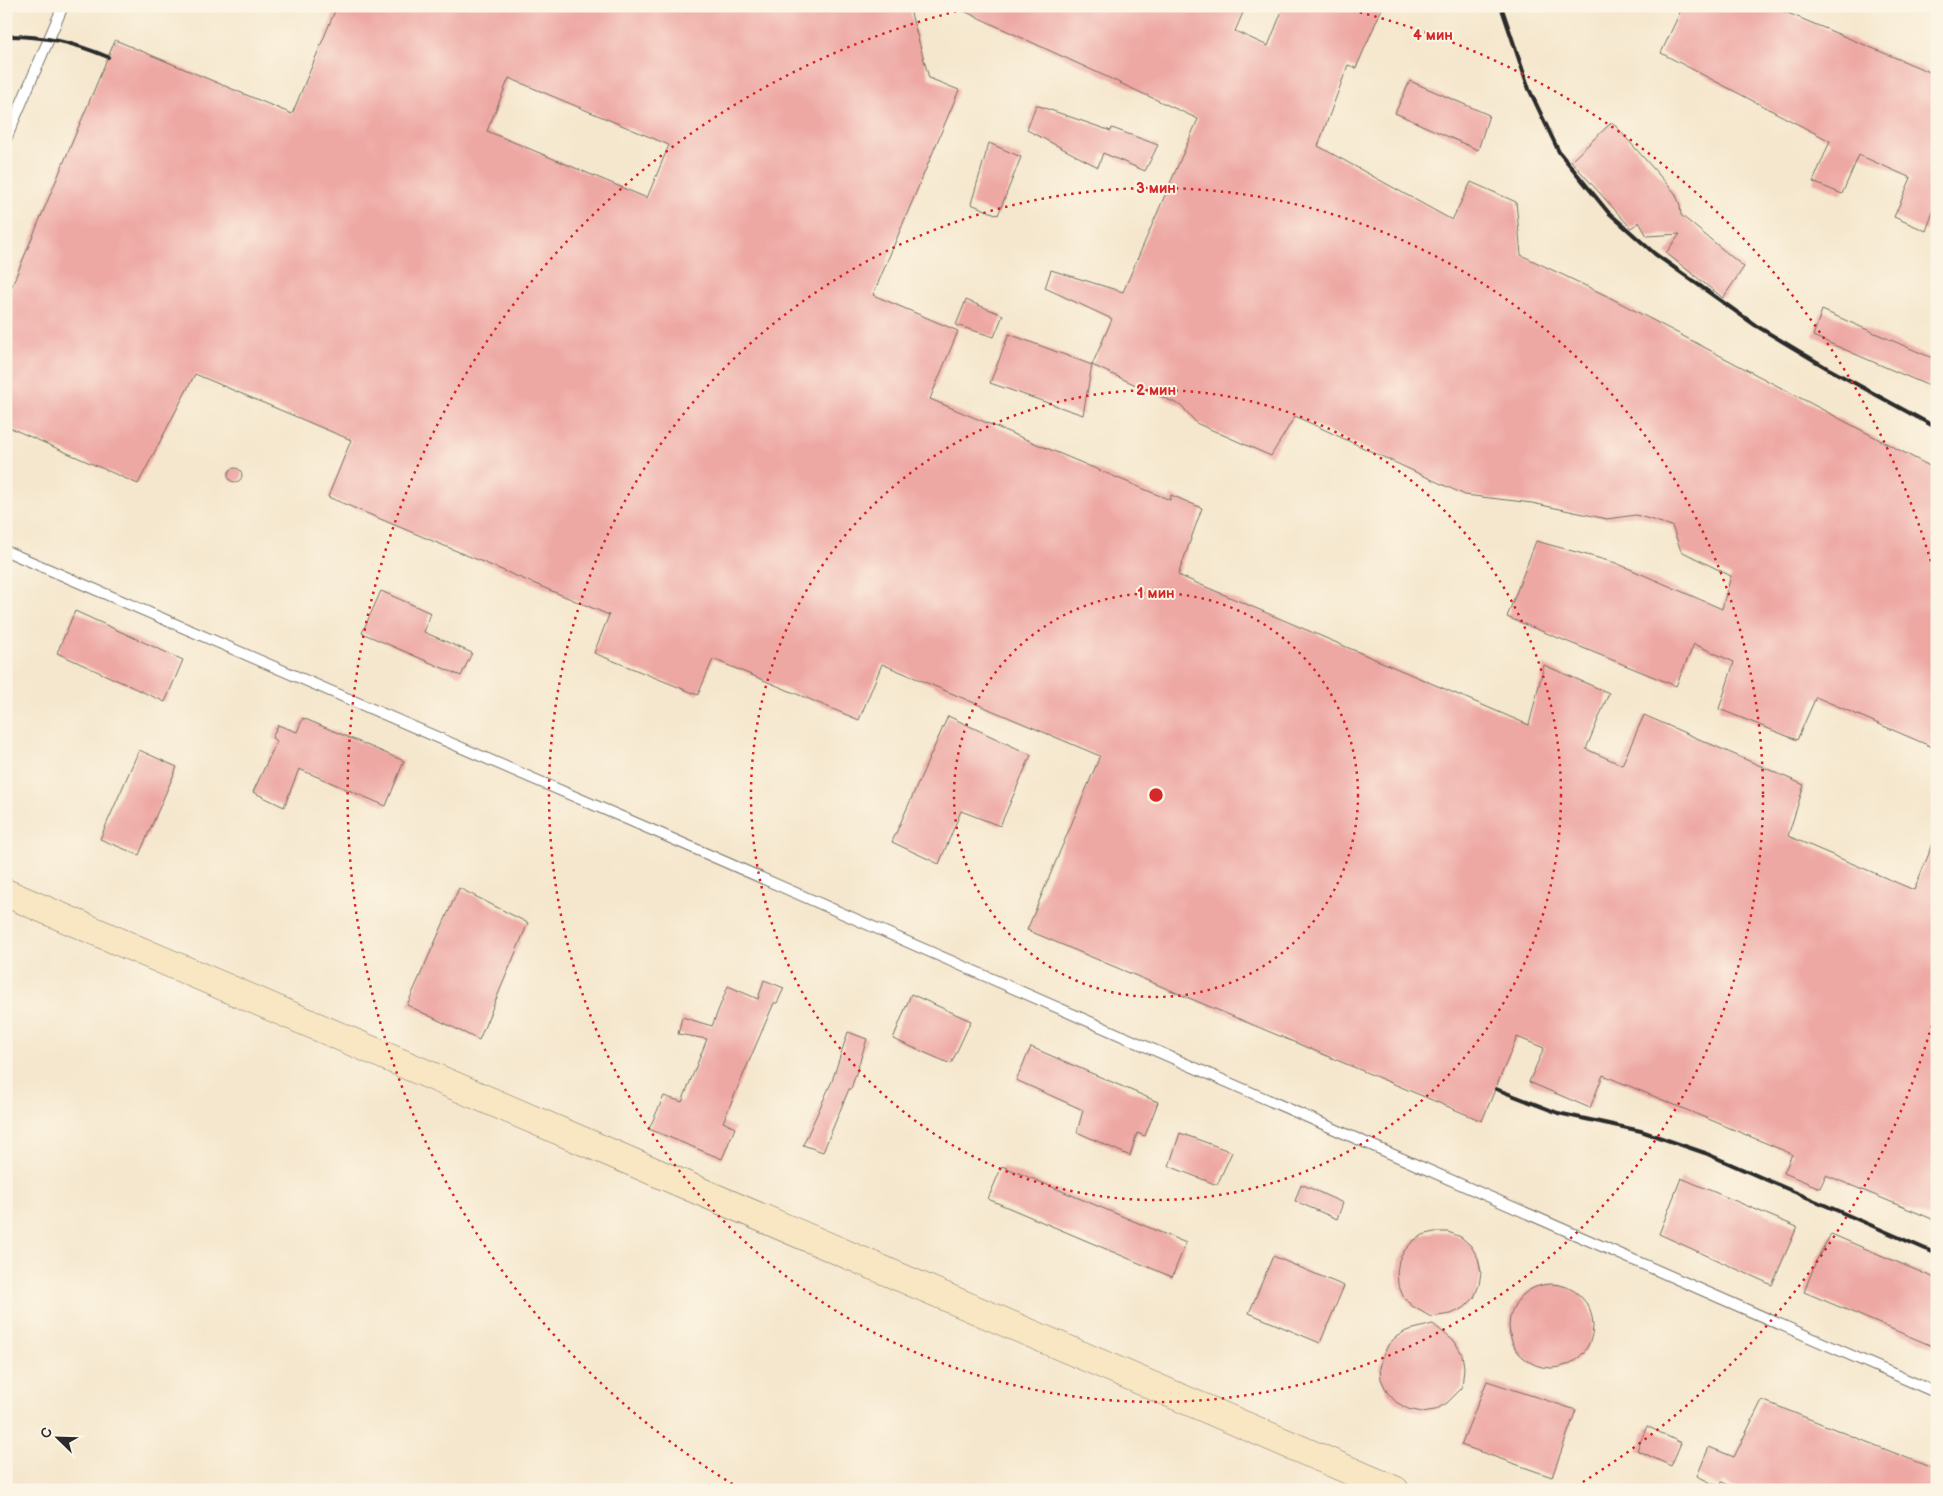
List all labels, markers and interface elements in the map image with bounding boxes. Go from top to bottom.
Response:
text: 4 мин [1413,26,1453,45]
text: 3 мин [1136,179,1176,198]
text: 2 мин [1136,381,1176,400]
text: 1 мин [1137,584,1175,603]
centre of rings [1147,786,1165,804]
north arrow [32,1414,82,1464]
text: С [37,1425,56,1441]

